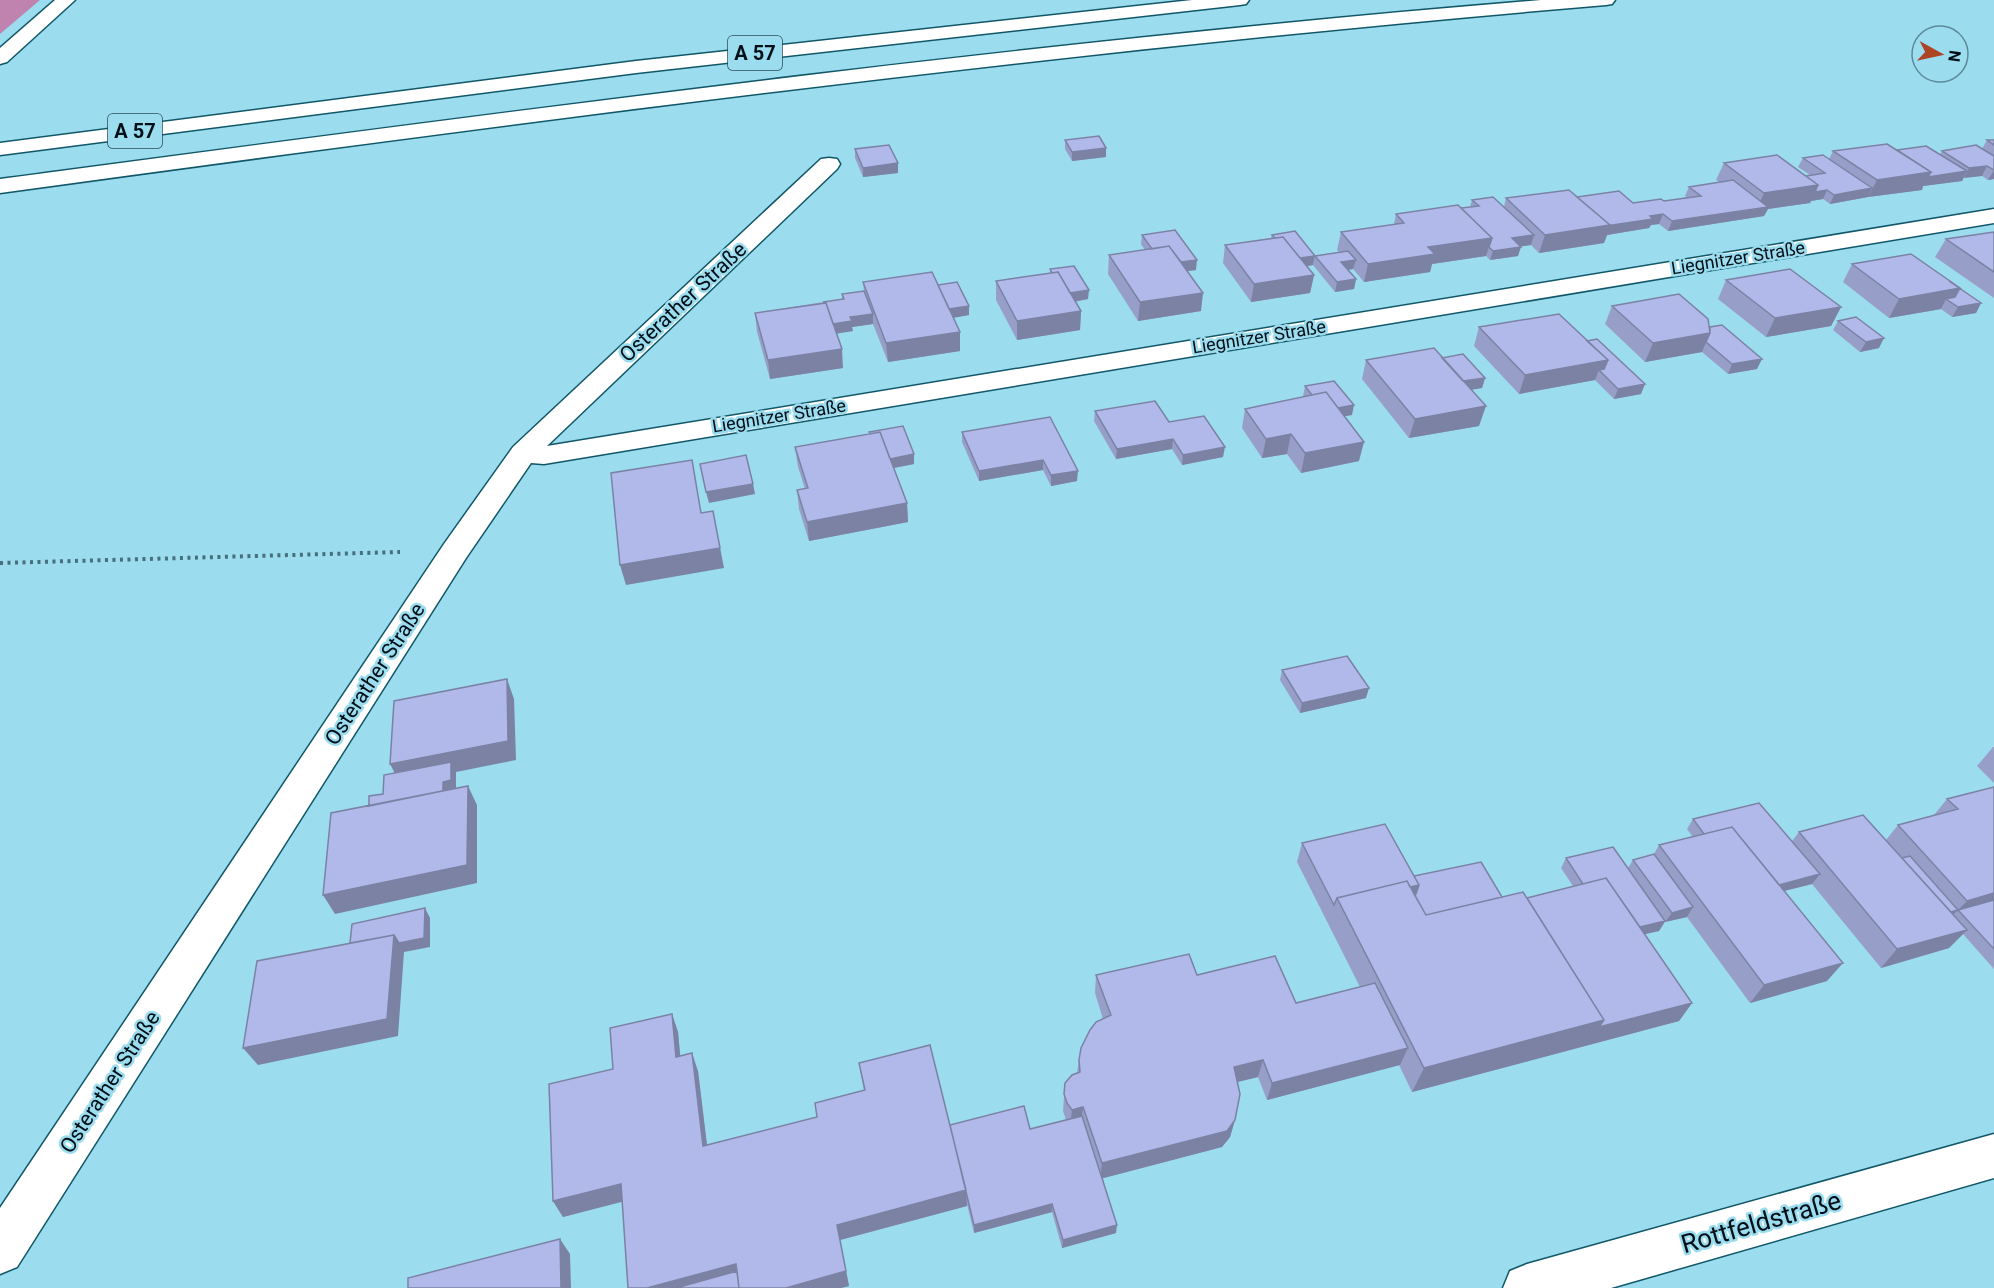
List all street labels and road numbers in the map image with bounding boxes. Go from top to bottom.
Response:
road number: A 57 [728,36,782,70]
road number: A 57 [108,114,162,148]
street label: Osterather Straße [615,237,751,367]
street label: Liegnitzer Straße [1670,237,1806,278]
street label: Liegnitzer Straße [1191,316,1327,357]
street label: Liegnitzer Straße [711,395,847,436]
street label: Osterather Straße [320,599,430,749]
street label: Osterather Straße [55,1007,165,1157]
street label: Rottfeldstraße [1678,1185,1844,1259]

